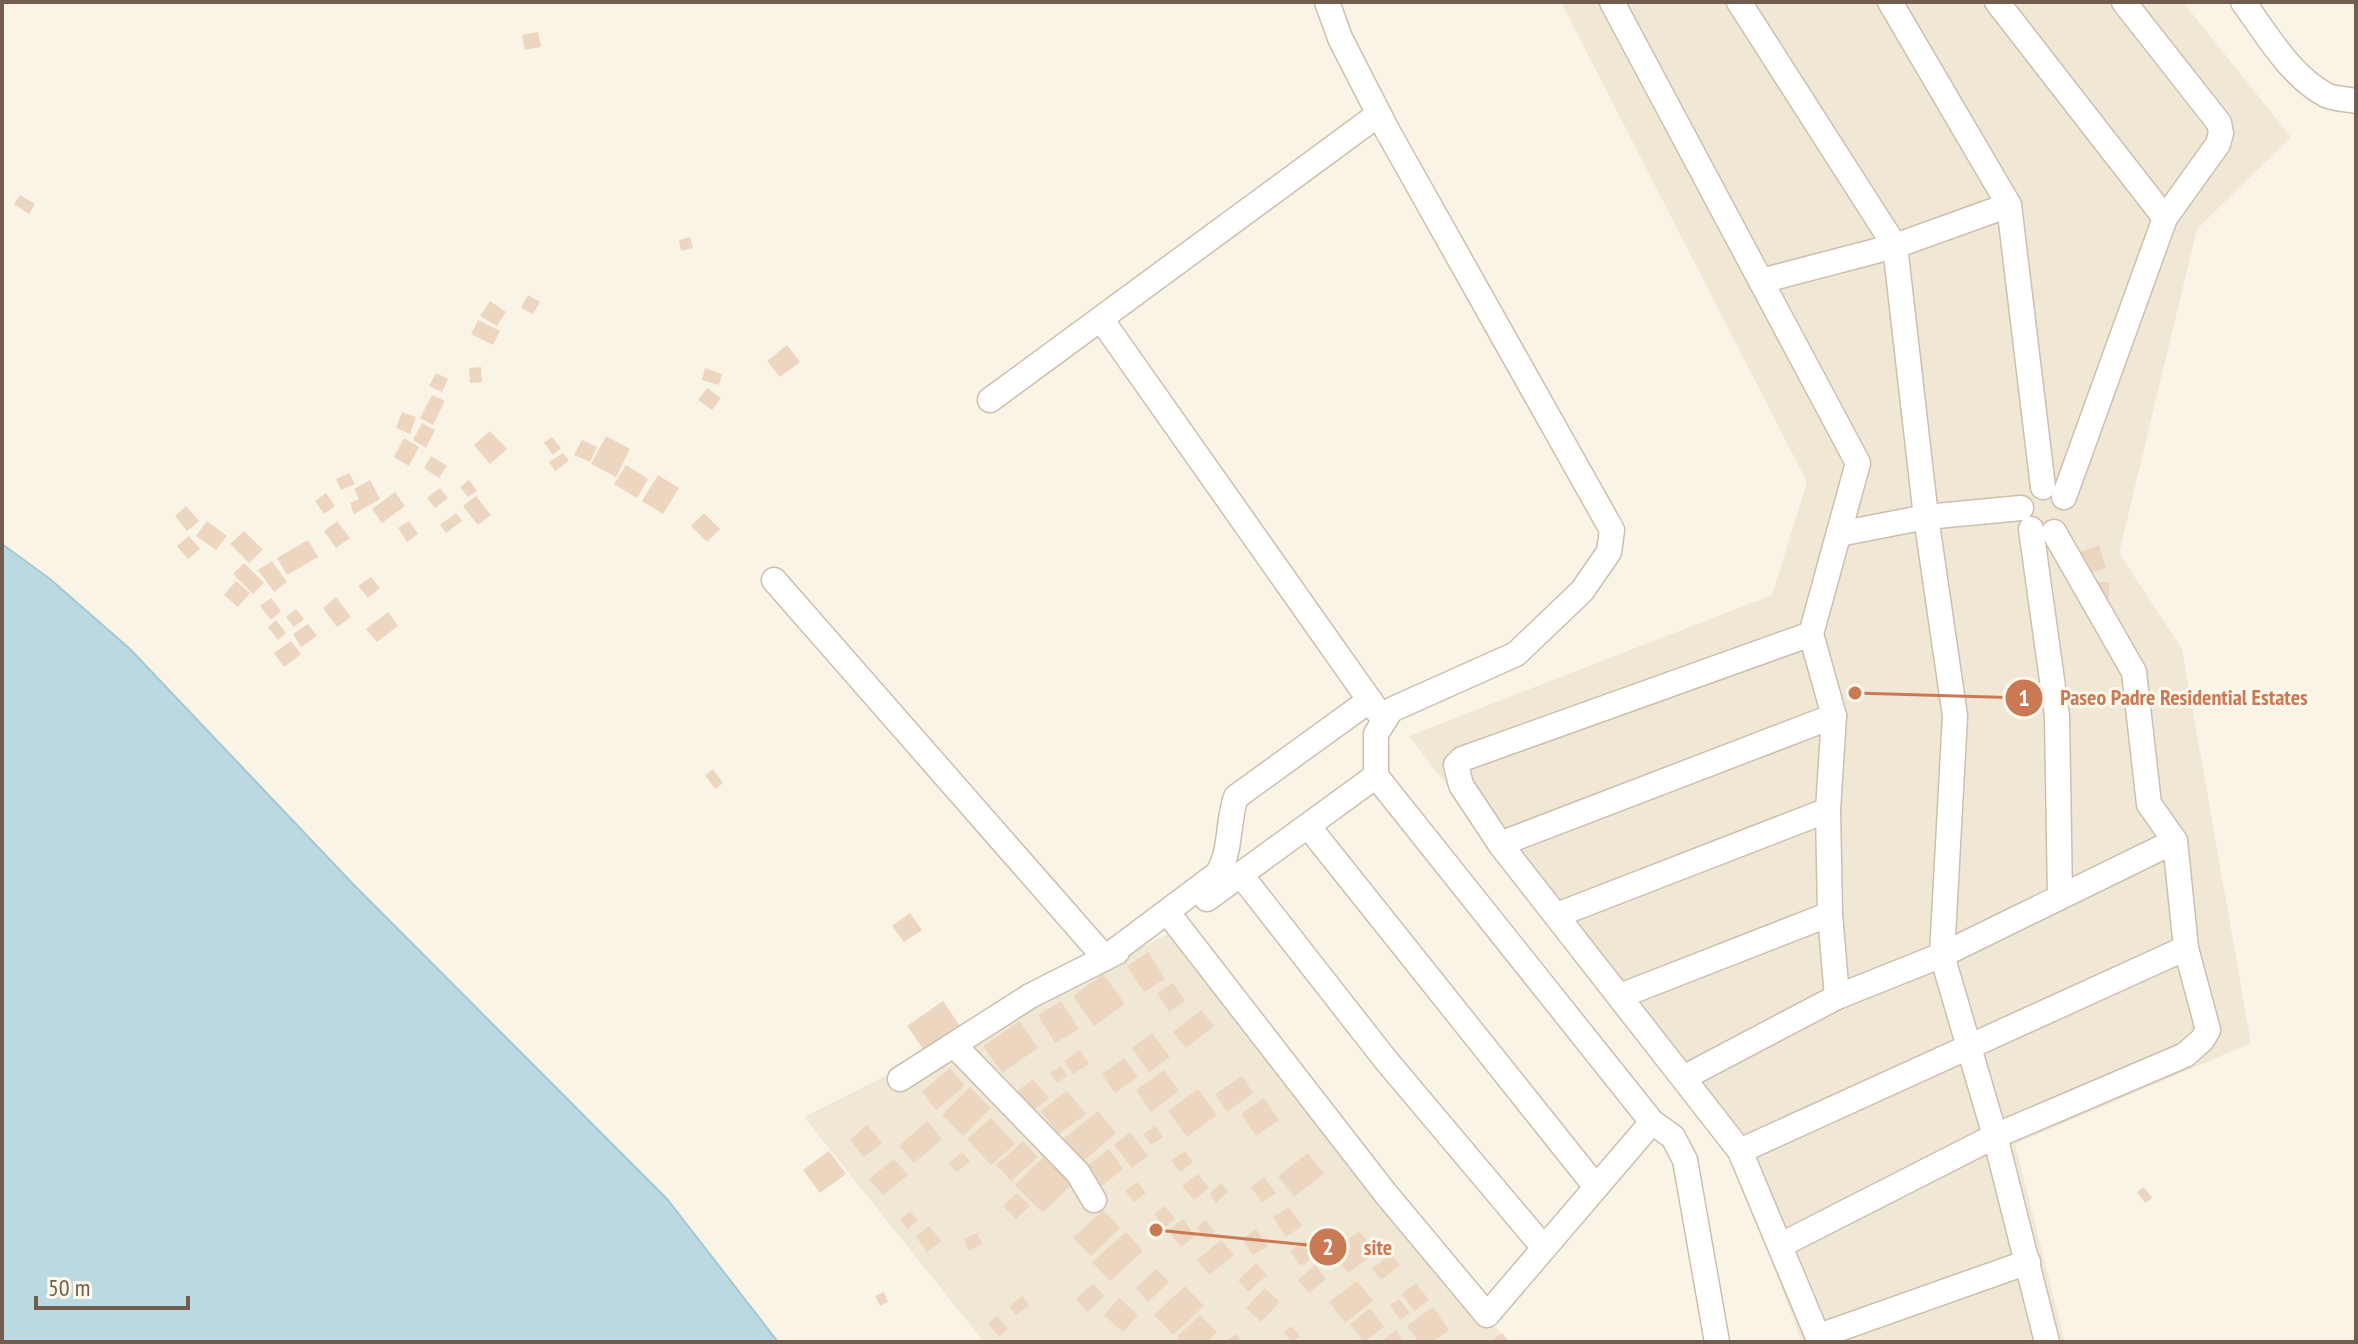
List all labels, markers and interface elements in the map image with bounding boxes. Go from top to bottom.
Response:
callout: Paseo Padre Residential Estates [2004,675,2324,721]
text: 1 [2018,682,2030,713]
text: Paseo Padre Residential Estates [2060,683,2308,711]
callout: site [1308,1224,1408,1270]
text: 2 [1322,1231,1334,1262]
text: site [1364,1233,1392,1261]
scale bar [36,1260,188,1310]
text: 50 m [48,1272,90,1303]

